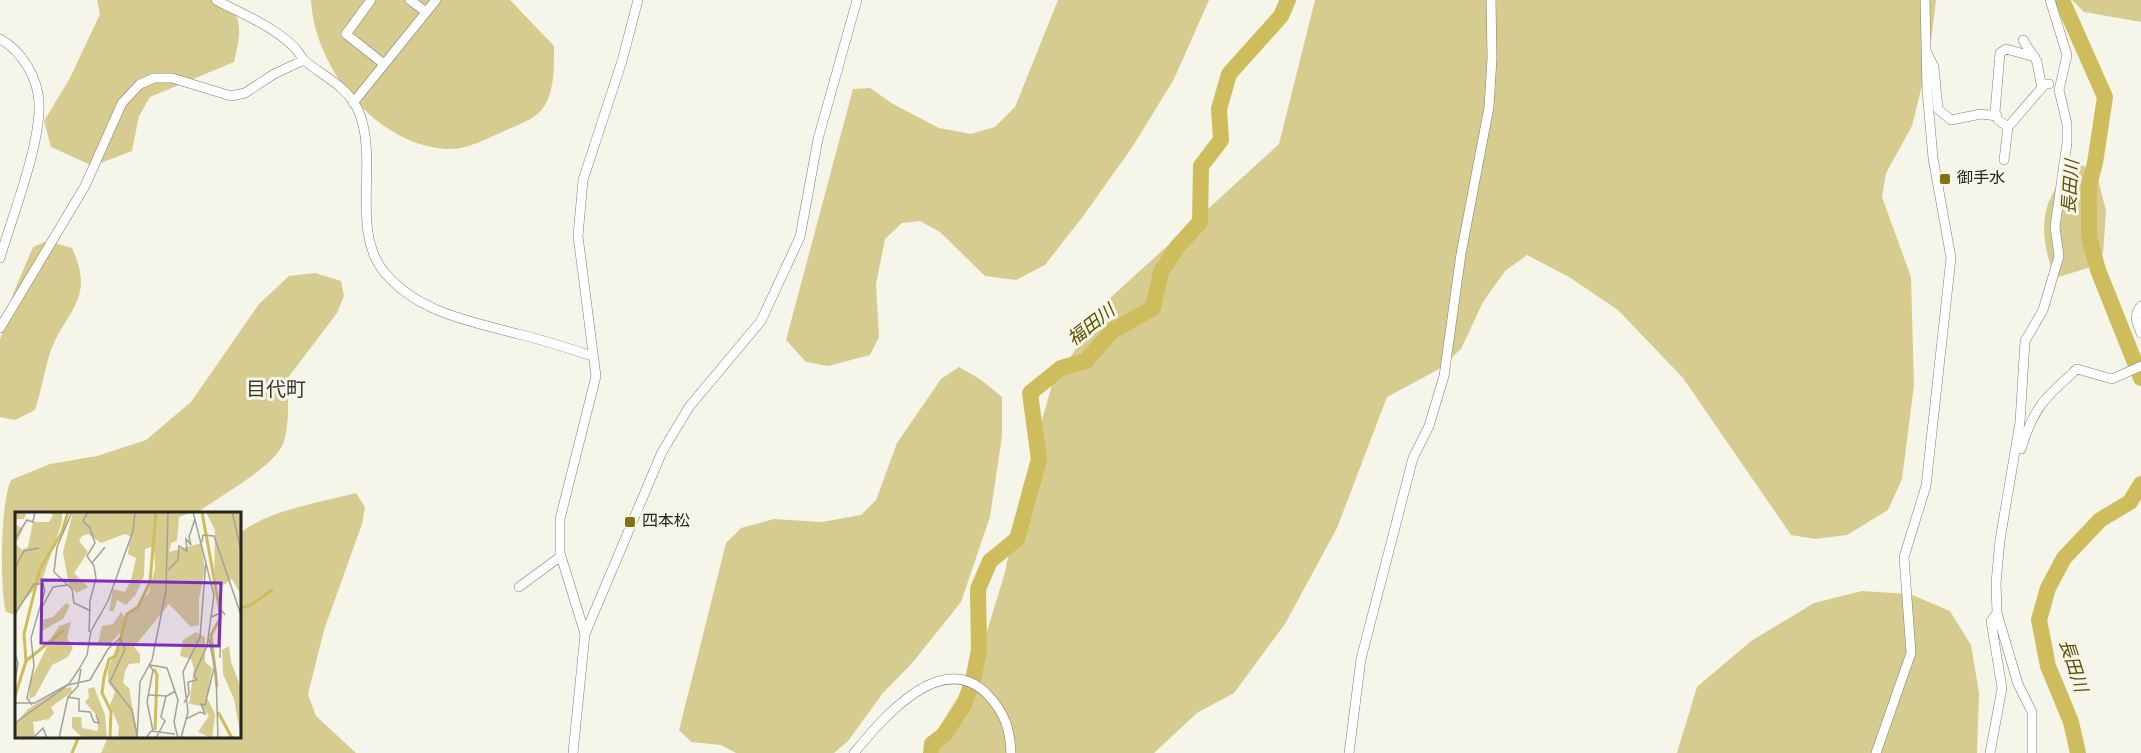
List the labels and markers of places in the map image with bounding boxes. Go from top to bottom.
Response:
place label: 御手水 [1957,169,2005,189]
marker: 御手水 [1938,172,1952,186]
place label: 四本松 [642,512,690,532]
marker: 四本松 [623,515,637,529]

